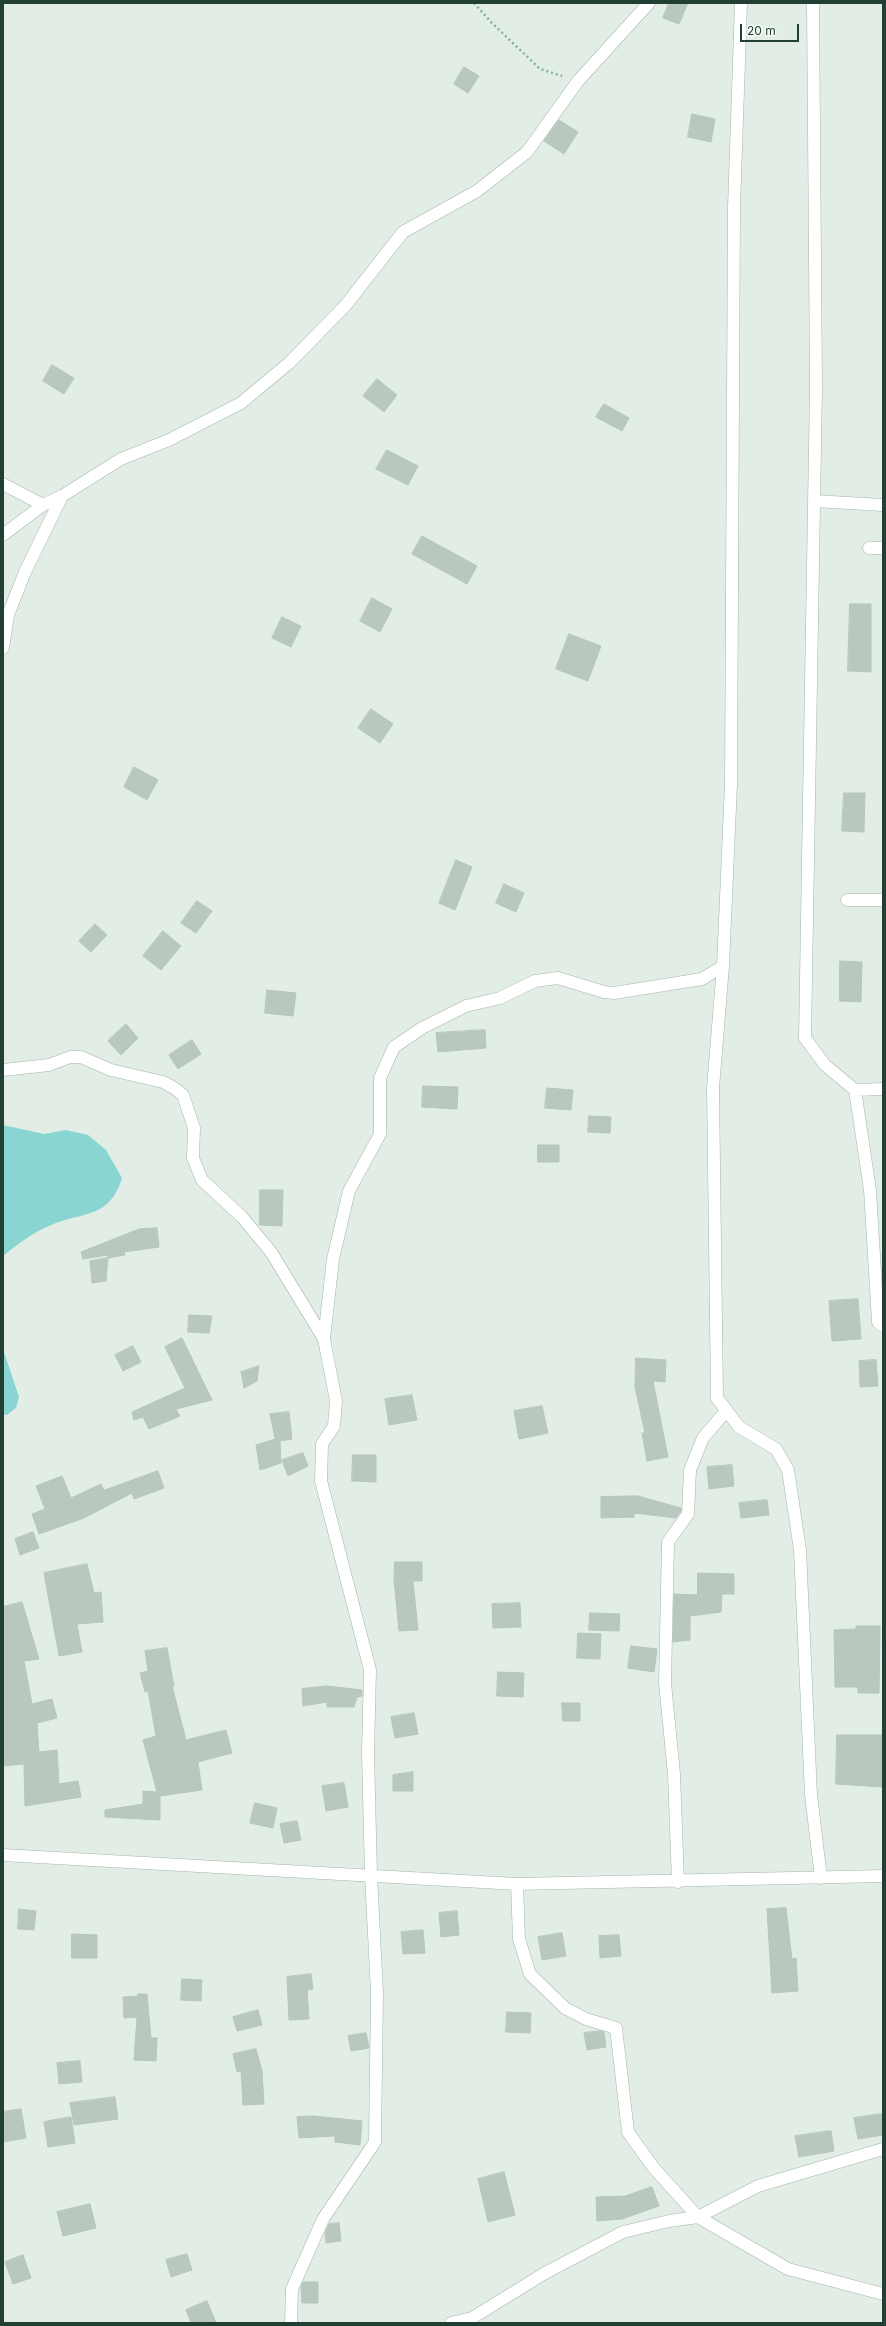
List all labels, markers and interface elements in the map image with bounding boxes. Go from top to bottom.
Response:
scale bar [742,16,801,42]
text: 20 m [747,23,776,38]

